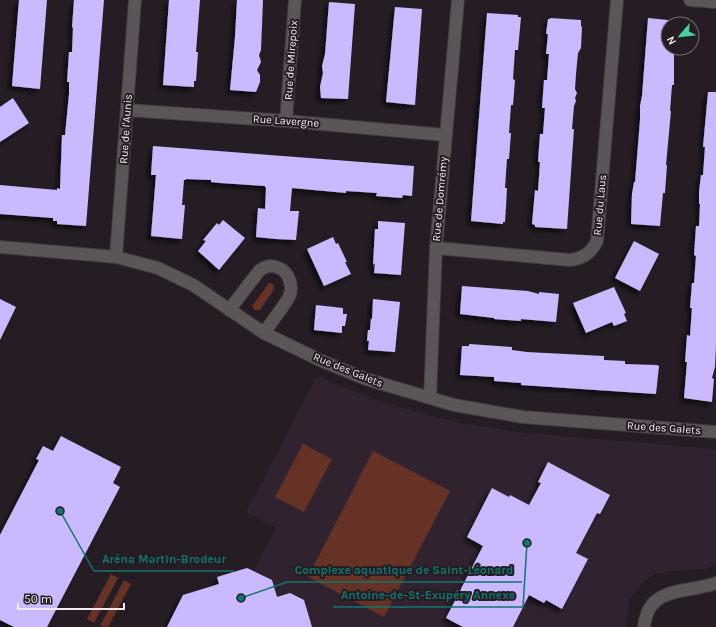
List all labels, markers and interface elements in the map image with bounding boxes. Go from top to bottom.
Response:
north arrow [660,16,700,56]
street label: Rue de Mirepoix [282,19,300,100]
text: N [664,34,679,47]
street label: Rue de l'Aunis [117,94,135,164]
street label: Rue Lavergne [252,112,320,130]
street label: Rue de Domrémy [430,156,450,242]
street label: Rue du Laus [591,174,609,236]
street label: Rue des Galets [311,350,385,390]
street label: Rue des Galets [627,419,702,437]
callout: Aréna Martin-Brodeur [94,547,234,571]
text: Aréna Martin-Brodeur [102,552,226,566]
callout: Complexe aquatique de Saint-Léonard [287,558,522,582]
text: Complexe aquatique de Saint-Léonard [295,563,513,577]
callout: Antoine-de-St-Exupéry Annexe [333,583,523,607]
scale bar [18,585,124,611]
text: Antoine-de-St-Exupéry Annexe [341,588,515,602]
text: 50 m [24,592,52,606]

